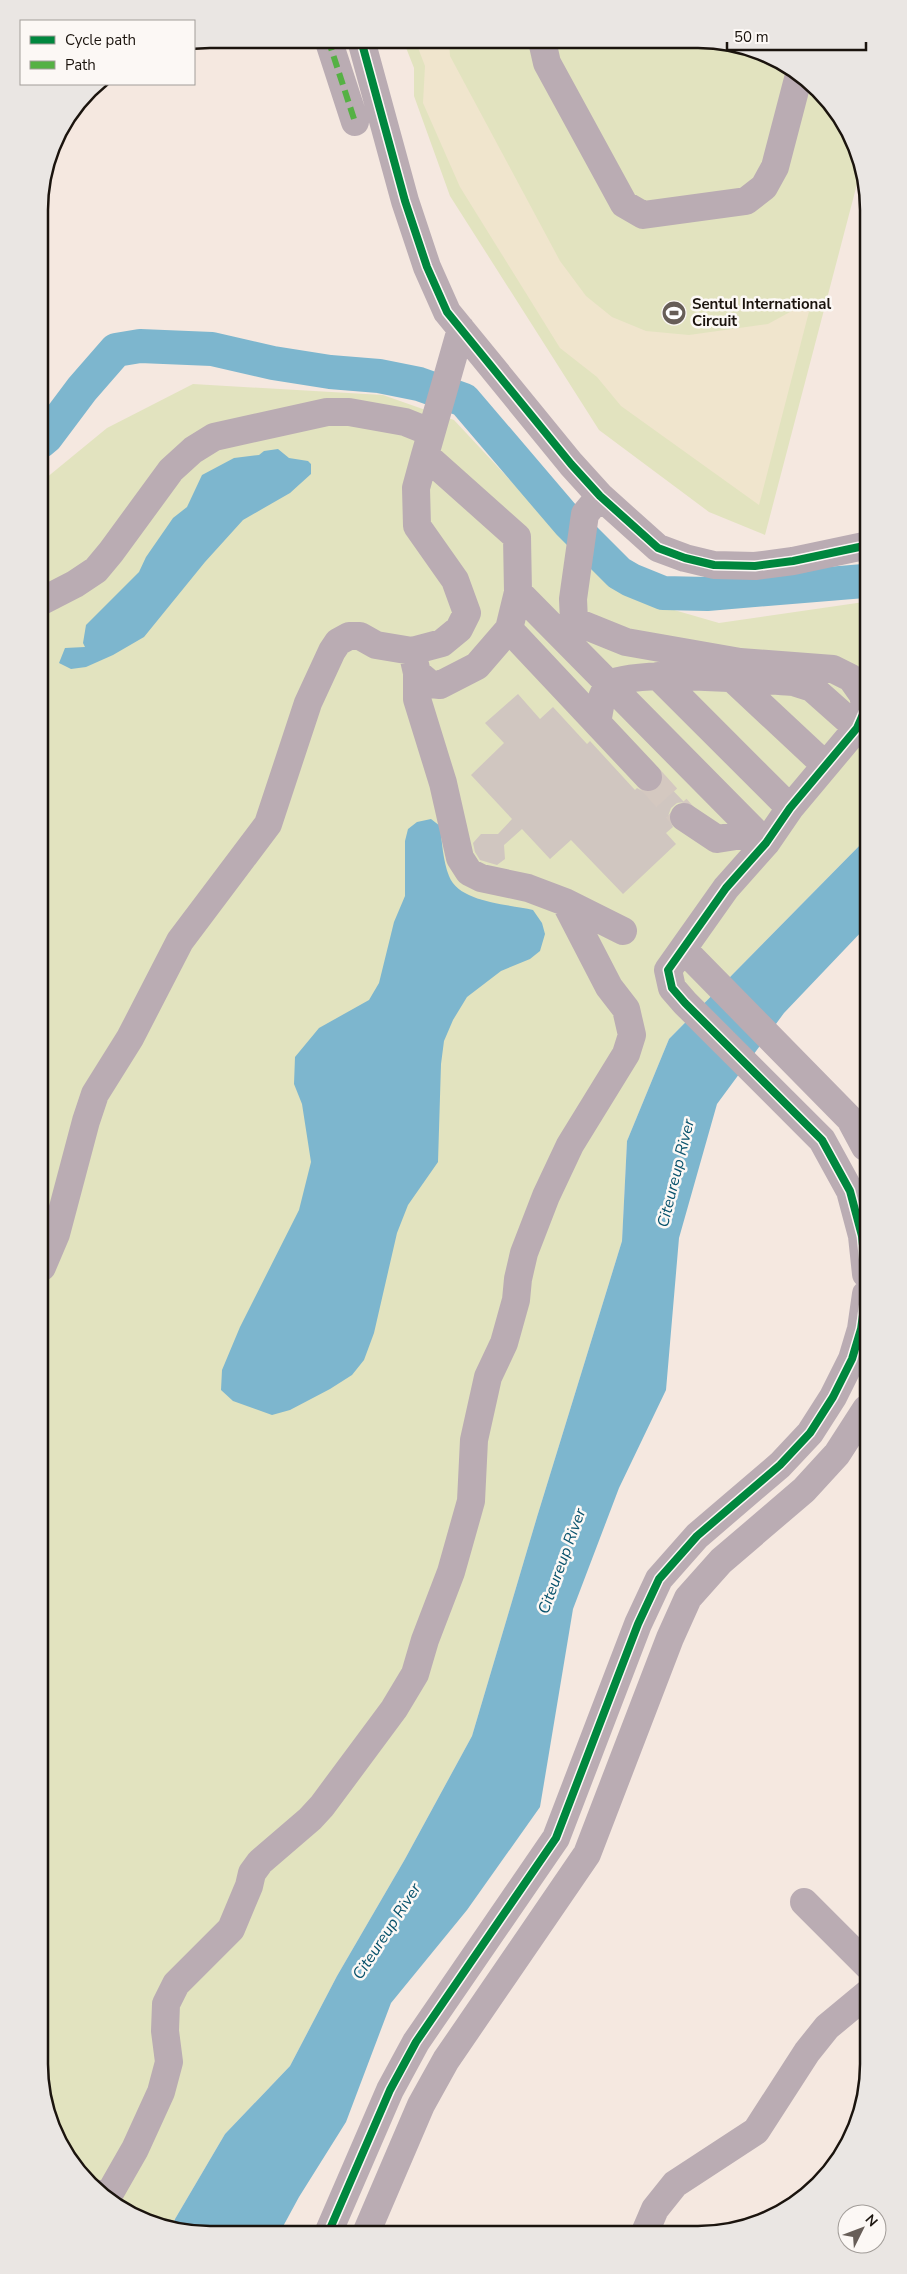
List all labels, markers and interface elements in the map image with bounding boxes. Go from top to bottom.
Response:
legend [20,20,195,85]
scale bar [727,20,866,52]
text: 50 m [734,27,769,47]
text: Cycle path [65,30,136,50]
text: Path [65,55,96,75]
place label: Sentul International Circuit [692,294,832,331]
sports icon: Sentul International Circuit [661,300,687,326]
water label: Citeureup River [652,1116,700,1230]
water label: Citeureup River [533,1504,592,1617]
water label: Citeureup River [347,1878,427,1984]
north arrow [837,2204,887,2254]
text: N [861,2210,882,2231]

